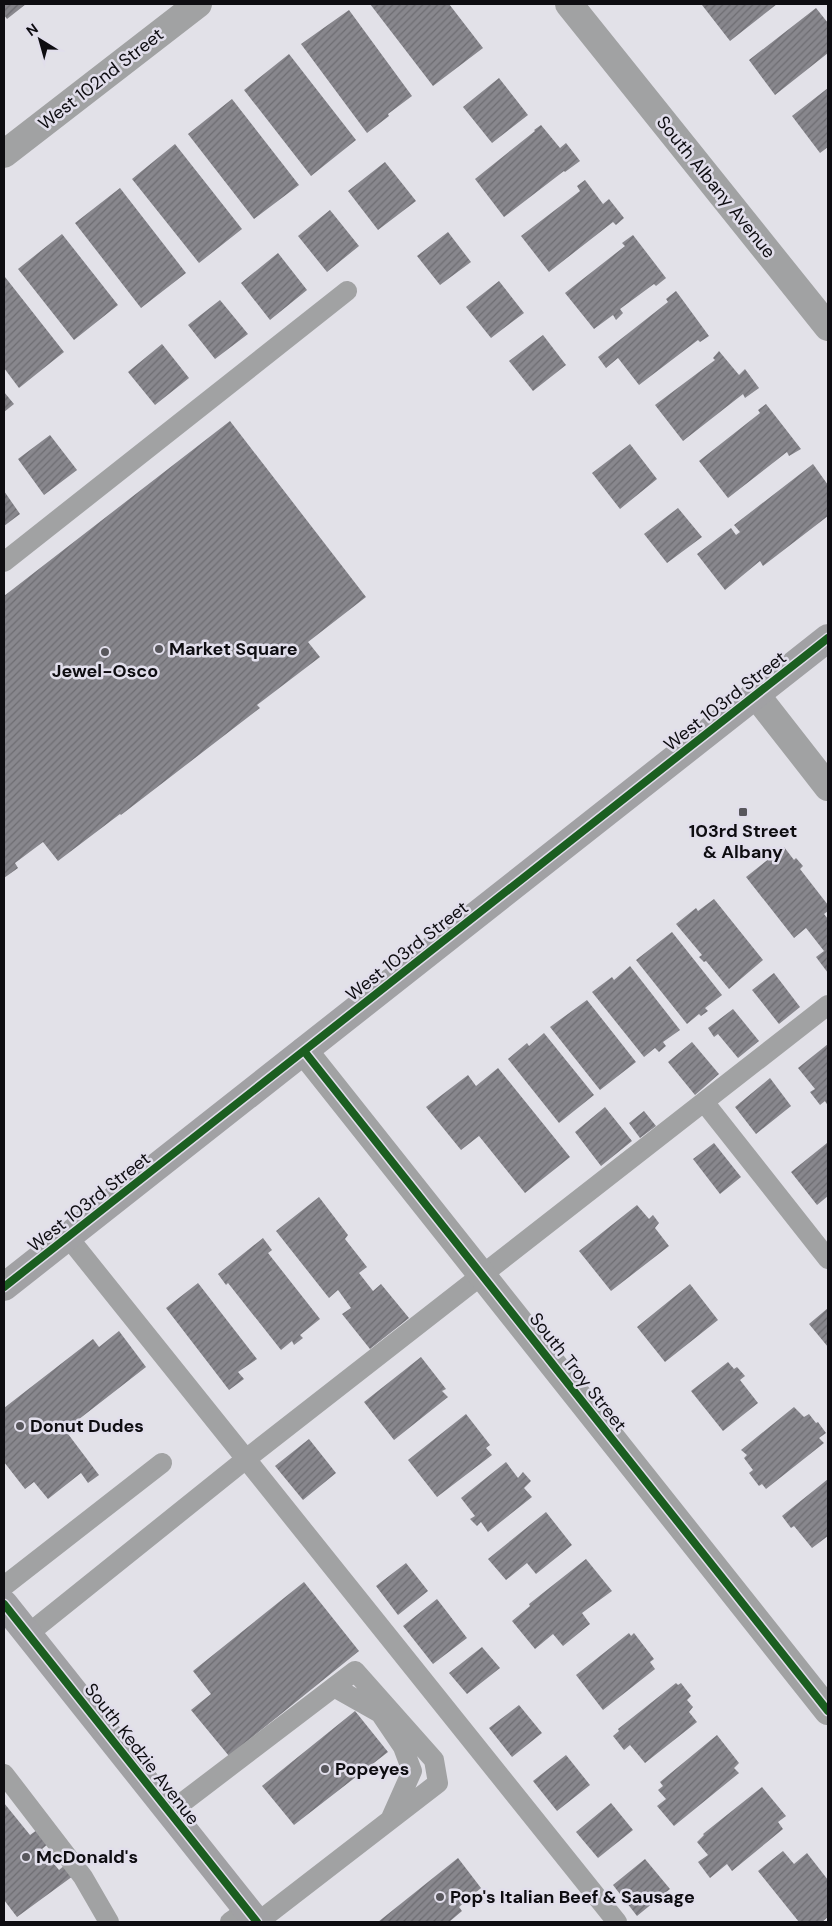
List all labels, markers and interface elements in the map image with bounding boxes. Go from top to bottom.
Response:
north arrow [15,15,65,65]
text: N [23,19,42,40]
street label: West 102nd Street [33,23,169,135]
street label: South Albany Avenue [651,111,781,263]
place label: Market Square [169,637,298,661]
marker: Market Square [153,643,165,655]
marker: Jewel-Osco [99,646,111,658]
street label: West 103rd Street [659,646,791,756]
place label: Jewel-Osco [52,659,158,683]
marker: 103rd Street & Albany [737,806,749,818]
place label: 103rd Street & Albany [689,819,797,864]
street label: West 103rd Street [341,896,473,1006]
street label: West 103rd Street [23,1147,155,1257]
street label: South Troy Street [524,1308,632,1436]
place label: Donut Dudes [30,1414,144,1438]
marker: Donut Dudes [14,1420,26,1432]
street label: South Kedzie Avenue [79,1678,205,1830]
place label: Popeyes [335,1757,409,1781]
marker: Popeyes [319,1763,331,1775]
place label: McDonald's [36,1845,138,1869]
marker: McDonald's [20,1851,32,1863]
place label: Pop's Italian Beef & Sausage [450,1885,695,1909]
marker: Pop's Italian Beef & Sausage [434,1891,446,1903]

